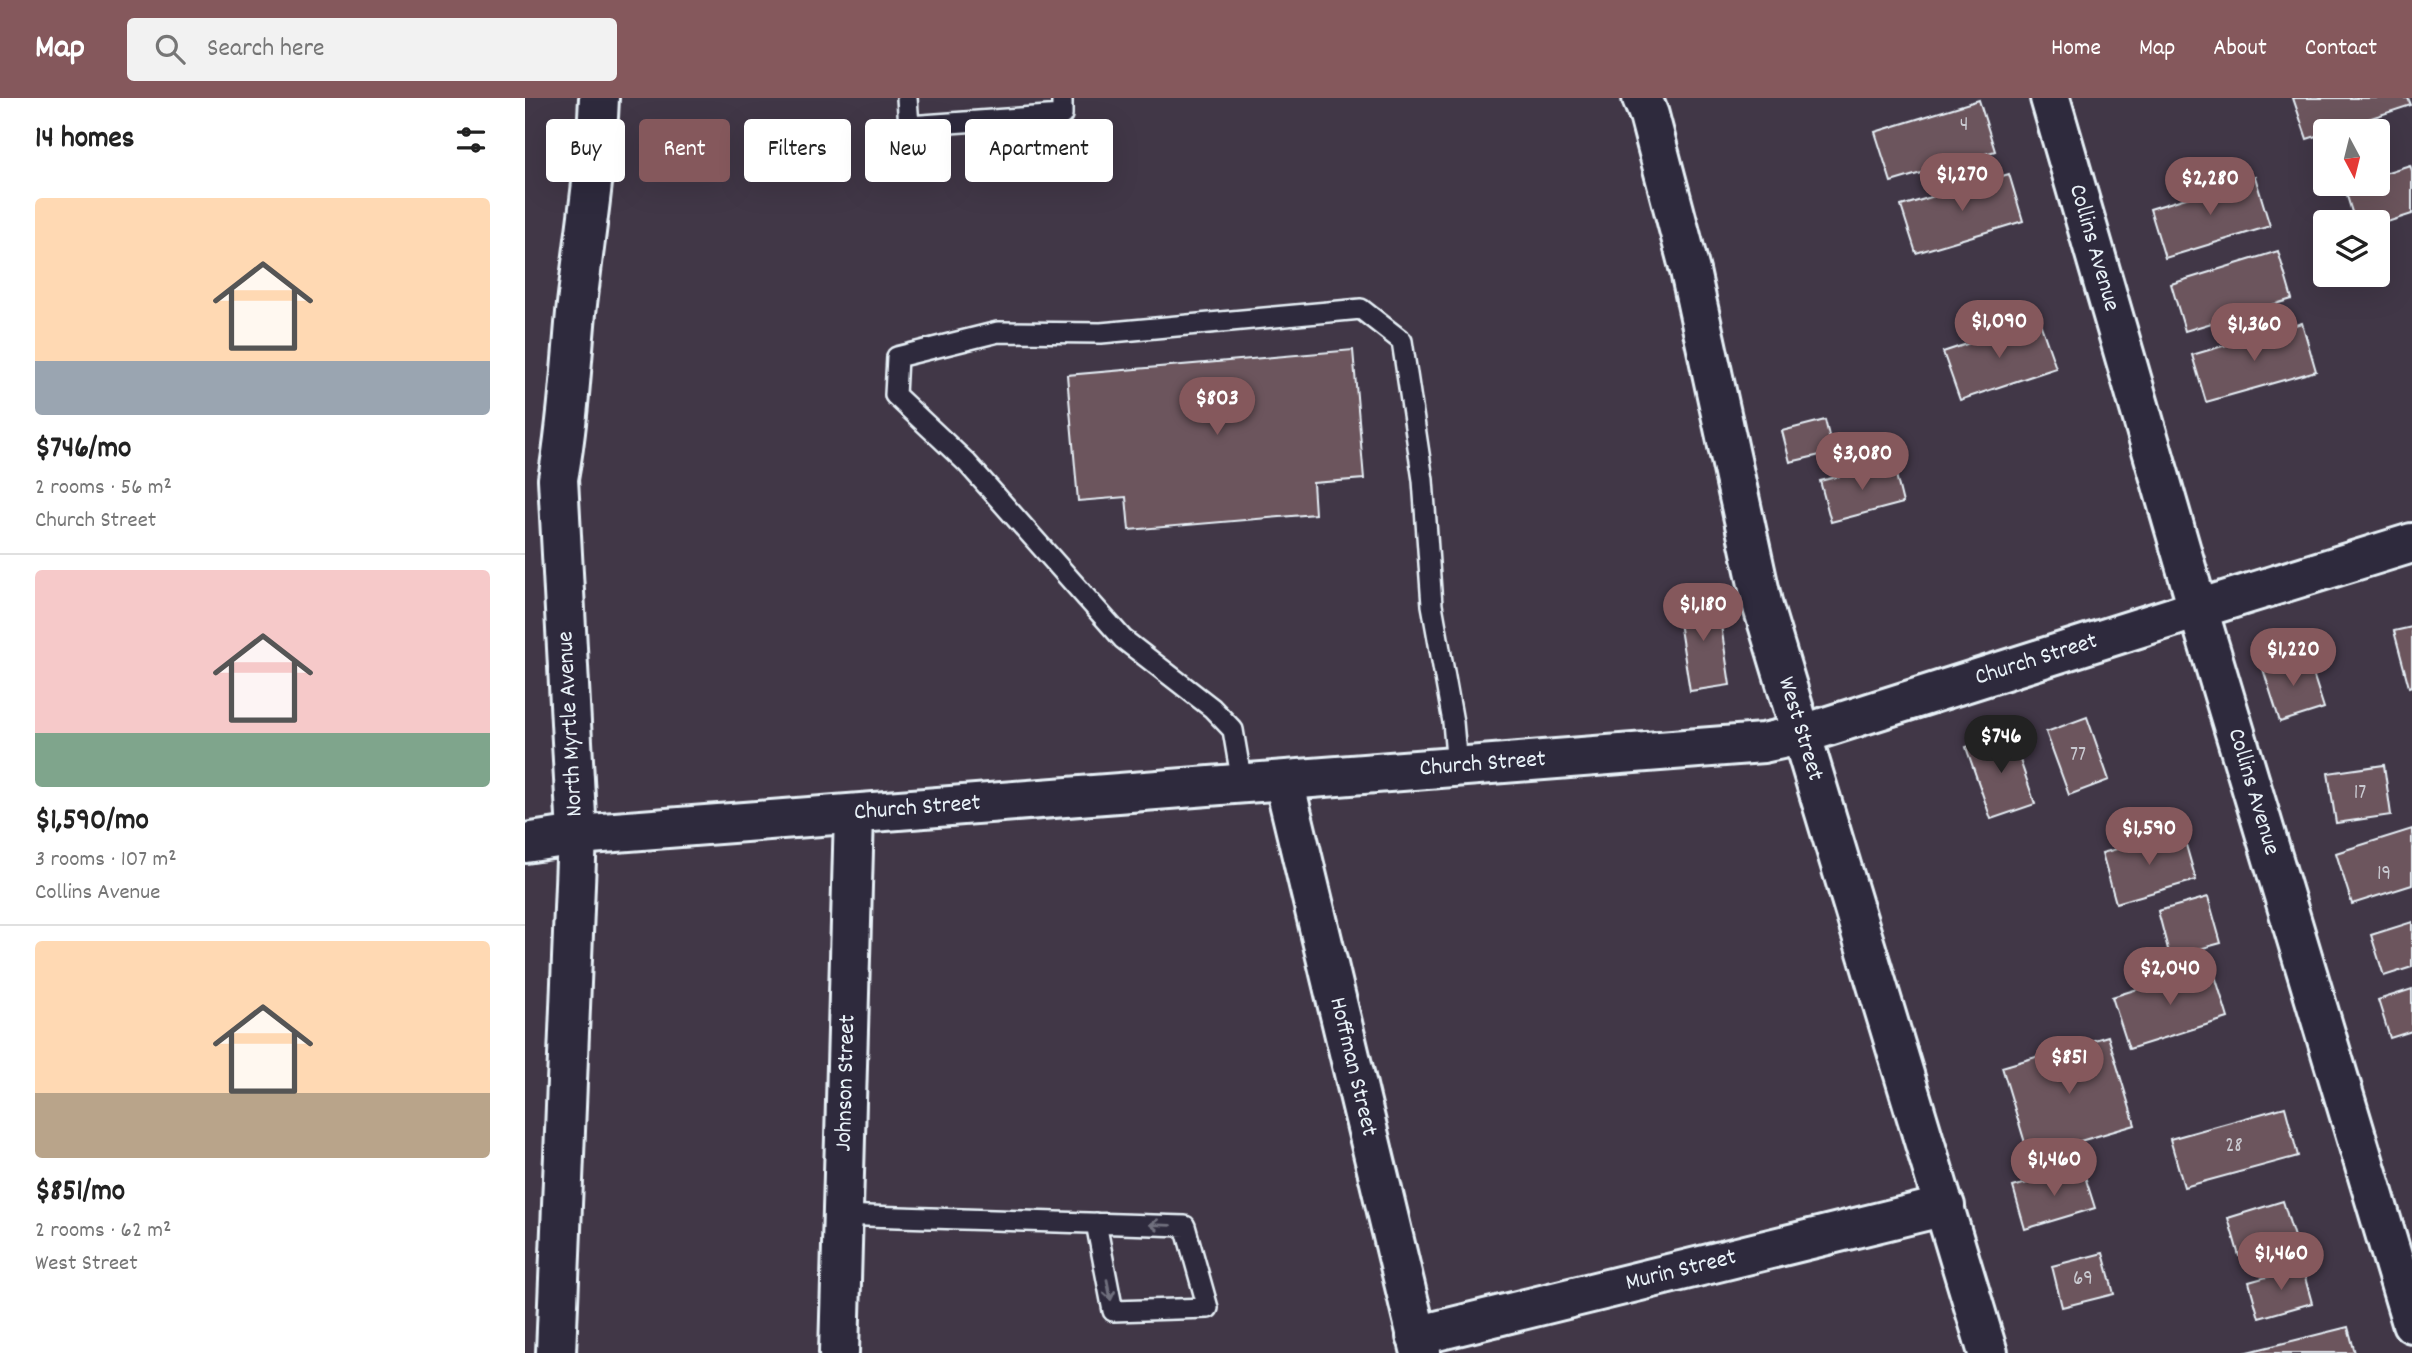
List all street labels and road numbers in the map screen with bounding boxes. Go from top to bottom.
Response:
street label: Collins Avenue [2059,180,2128,315]
street label: Church Street [1971,625,2102,695]
street label: North Myrtle Avenue [549,630,593,818]
street label: West Street [1768,673,1832,785]
street label: Collins Avenue [2218,724,2288,859]
street label: Church Street [1418,743,1547,787]
street label: Church Street [853,787,982,830]
street label: Hoffman Street [1319,994,1386,1140]
street label: Johnson Street [828,1014,865,1152]
street label: Murin Street [1622,1241,1740,1301]

